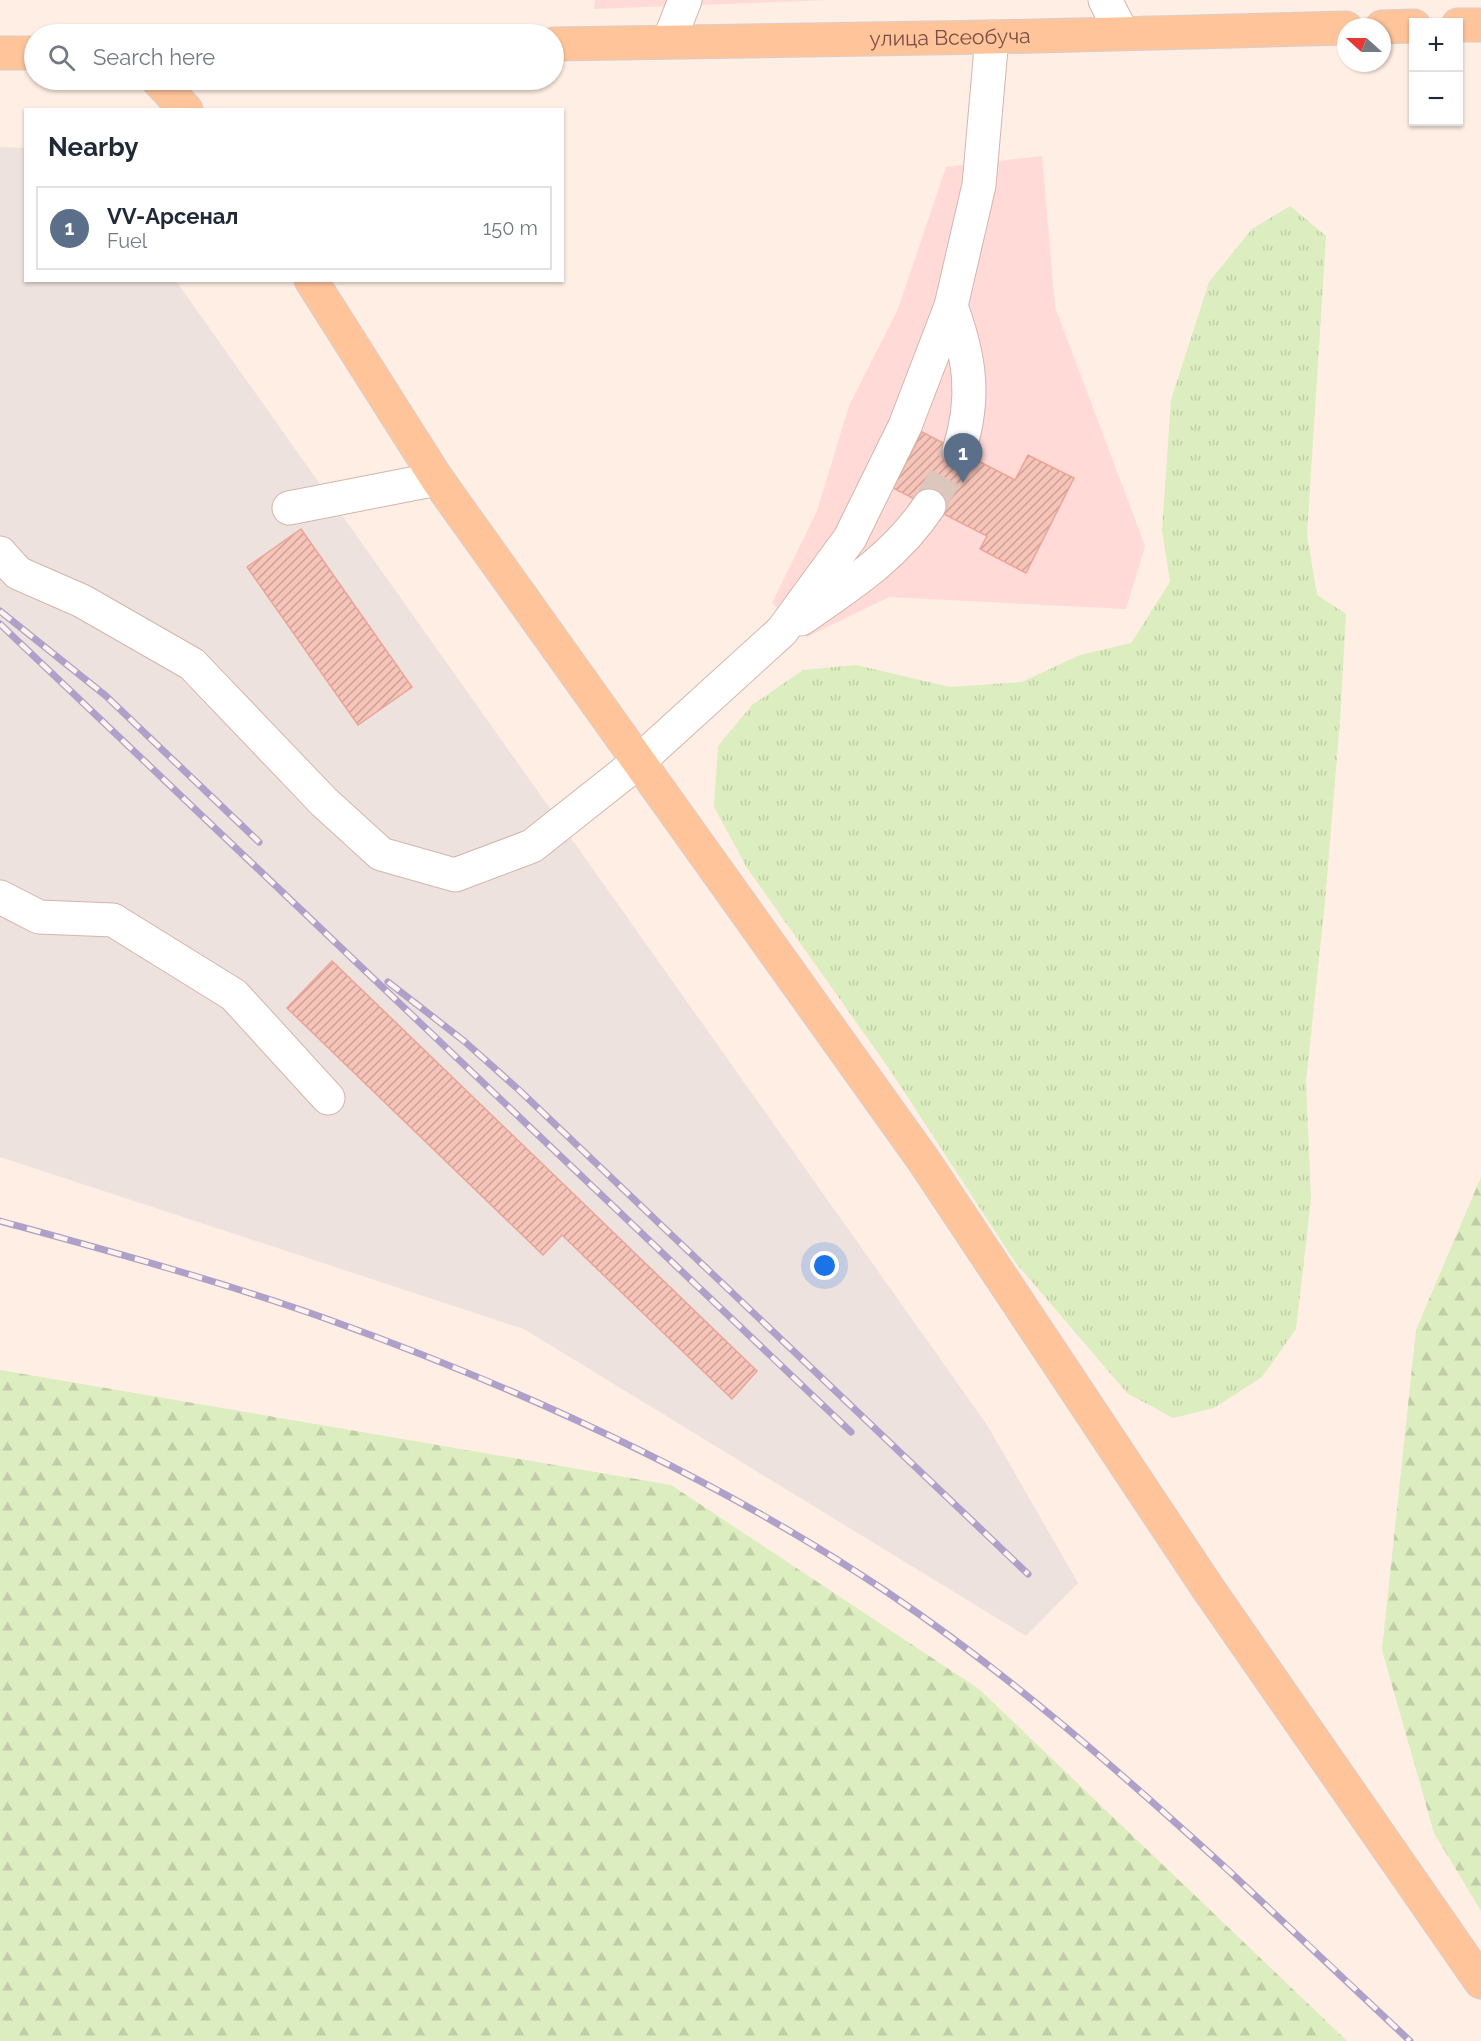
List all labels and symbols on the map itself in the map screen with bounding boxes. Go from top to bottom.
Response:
north arrow [1337,18,1391,72]
street label: улица Всеобуча [869,23,1031,51]
pin: 1 [944,434,982,483]
your location [810,1251,839,1280]

